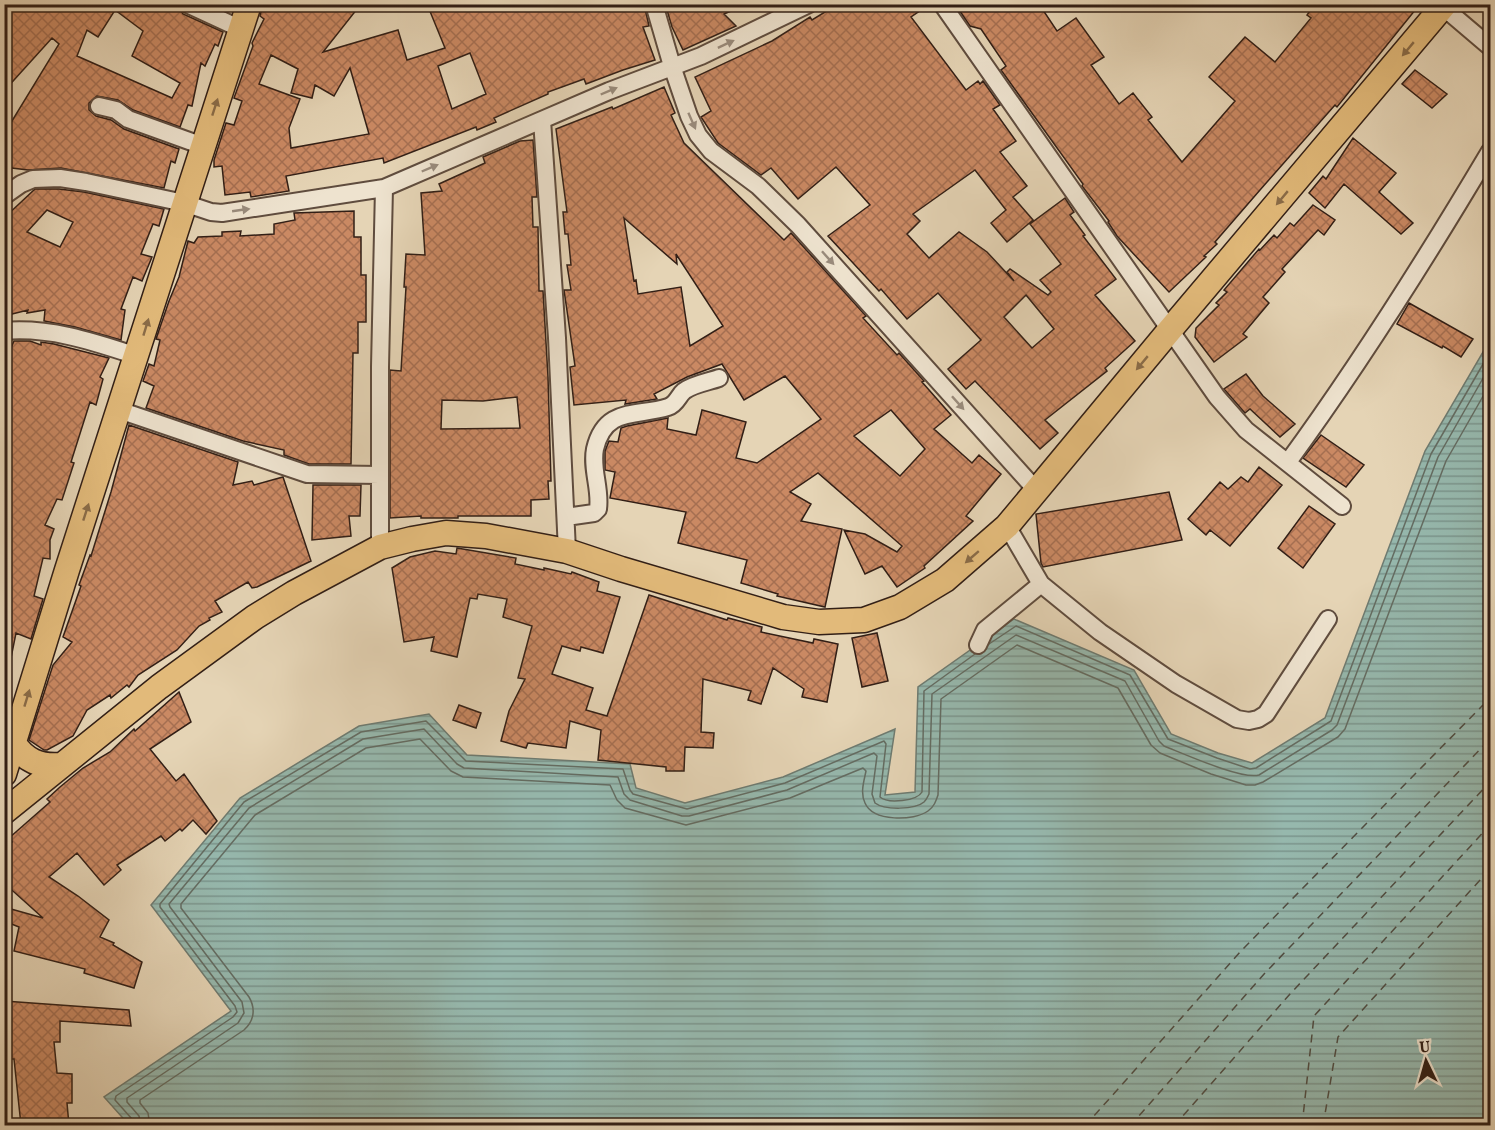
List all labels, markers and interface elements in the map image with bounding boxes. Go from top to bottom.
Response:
one-way arrow [717,39,735,48]
one-way arrow [1402,41,1415,56]
one-way arrow [601,86,619,96]
one-way arrow [211,98,221,116]
one-way arrow [687,112,696,129]
one-way arrow [421,163,439,172]
one-way arrow [1276,190,1289,205]
one-way arrow [232,205,251,215]
one-way arrow [821,250,834,265]
one-way arrow [142,318,151,336]
one-way arrow [1136,355,1149,371]
one-way arrow [951,395,964,410]
one-way arrow [82,503,91,521]
one-way arrow [965,550,980,563]
one-way arrow [23,689,32,707]
north arrow [1396,1031,1456,1091]
text: U [1418,1037,1431,1059]

